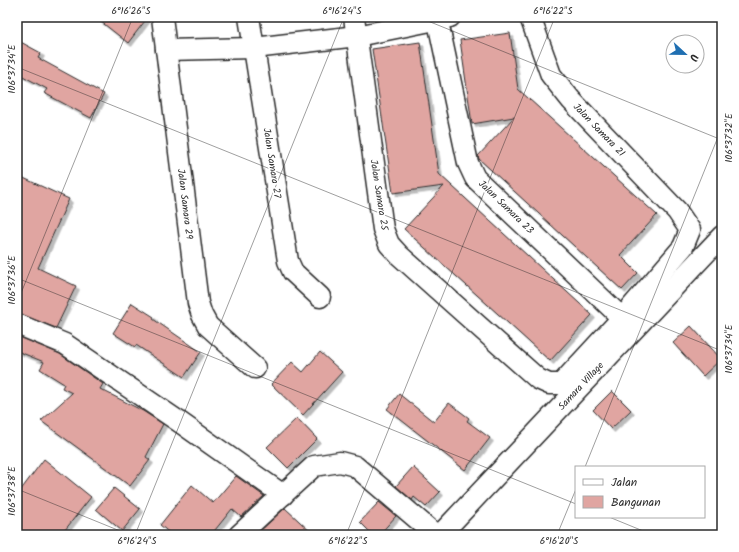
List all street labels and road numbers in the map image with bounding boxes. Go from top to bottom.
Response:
street label: Jalan Samara 21 [569,99,629,161]
street label: Jalan Samara 27 [259,127,286,200]
street label: Jalan Samara 25 [365,158,393,232]
street label: Jalan Samara 29 [173,168,197,240]
street label: Jalan Samara 23 [475,176,538,238]
street label: Samara Village [554,358,608,414]

